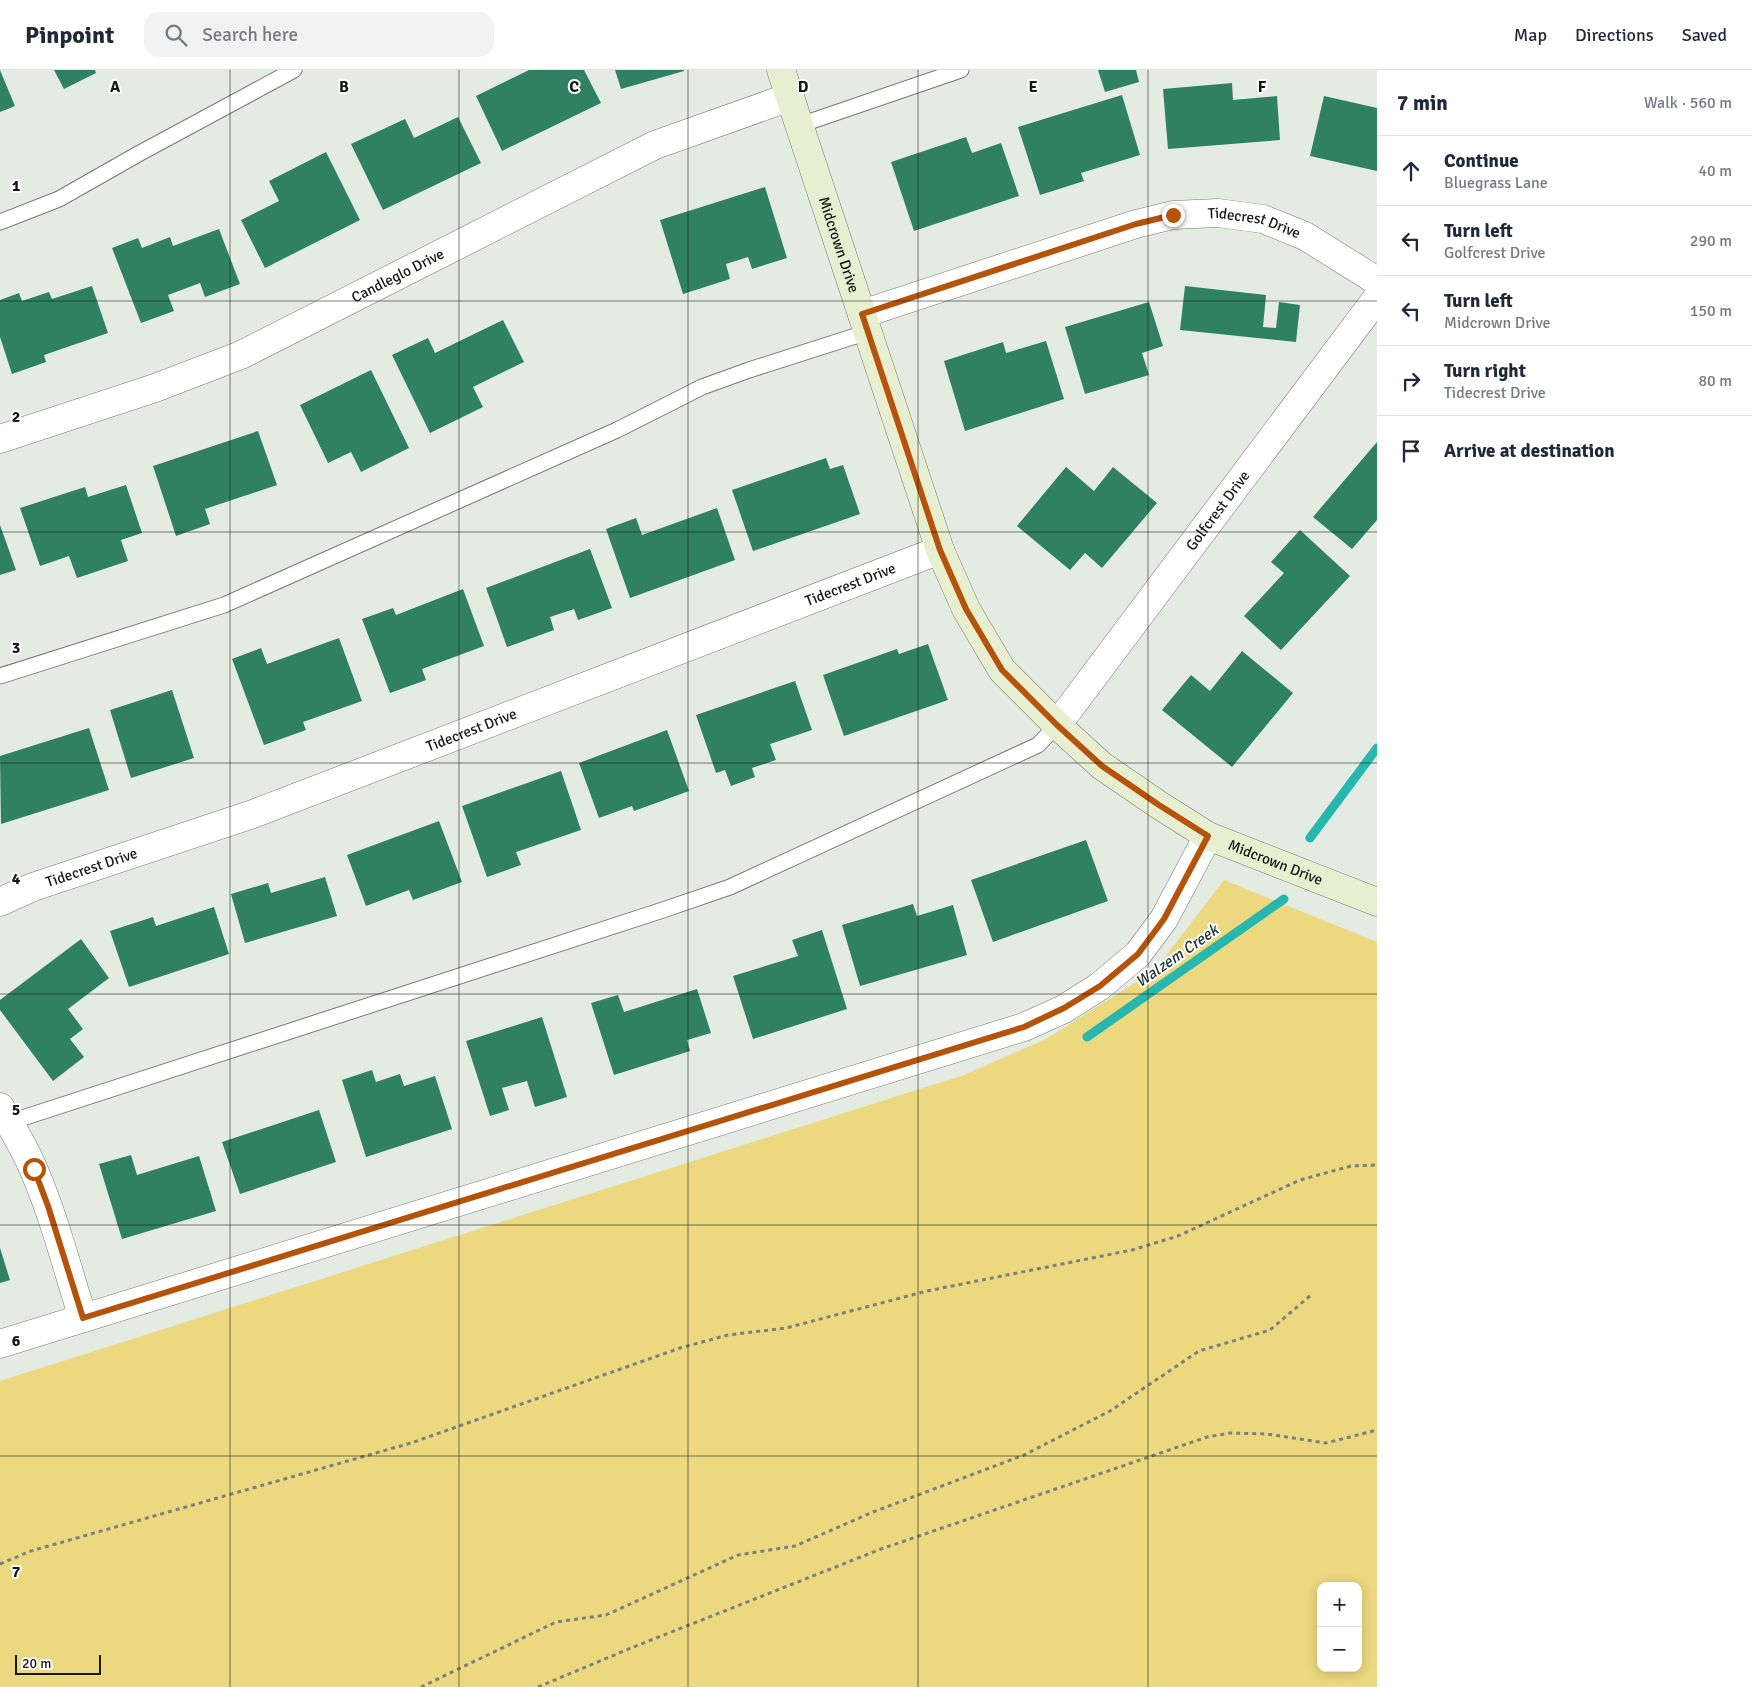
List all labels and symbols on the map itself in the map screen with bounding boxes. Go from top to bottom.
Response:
text: A [110,77,121,97]
text: B [339,77,349,97]
text: C [569,77,579,97]
text: D [798,77,809,97]
text: E [1028,77,1038,97]
text: F [1258,77,1267,97]
text: 1 [12,176,21,196]
street label: Midcrown Drive [815,194,863,295]
route end [1162,204,1185,227]
street label: Tidecrest Drive [1207,204,1303,242]
street label: Candleglo Drive [348,245,447,306]
text: 2 [12,407,20,427]
street label: Golfcrest Drive [1182,467,1253,554]
street label: Tidecrest Drive [803,559,898,610]
text: 3 [12,638,20,658]
street label: Tidecrest Drive [424,705,519,756]
street label: Midcrown Drive [1225,836,1325,889]
street label: Tidecrest Drive [43,844,140,891]
text: 4 [12,869,21,889]
water label: Walzem Creek [1132,919,1224,992]
text: 5 [12,1100,20,1120]
route start [23,1158,46,1181]
text: 6 [12,1331,21,1351]
text: 7 [12,1562,21,1582]
scale bar [15,1652,101,1675]

